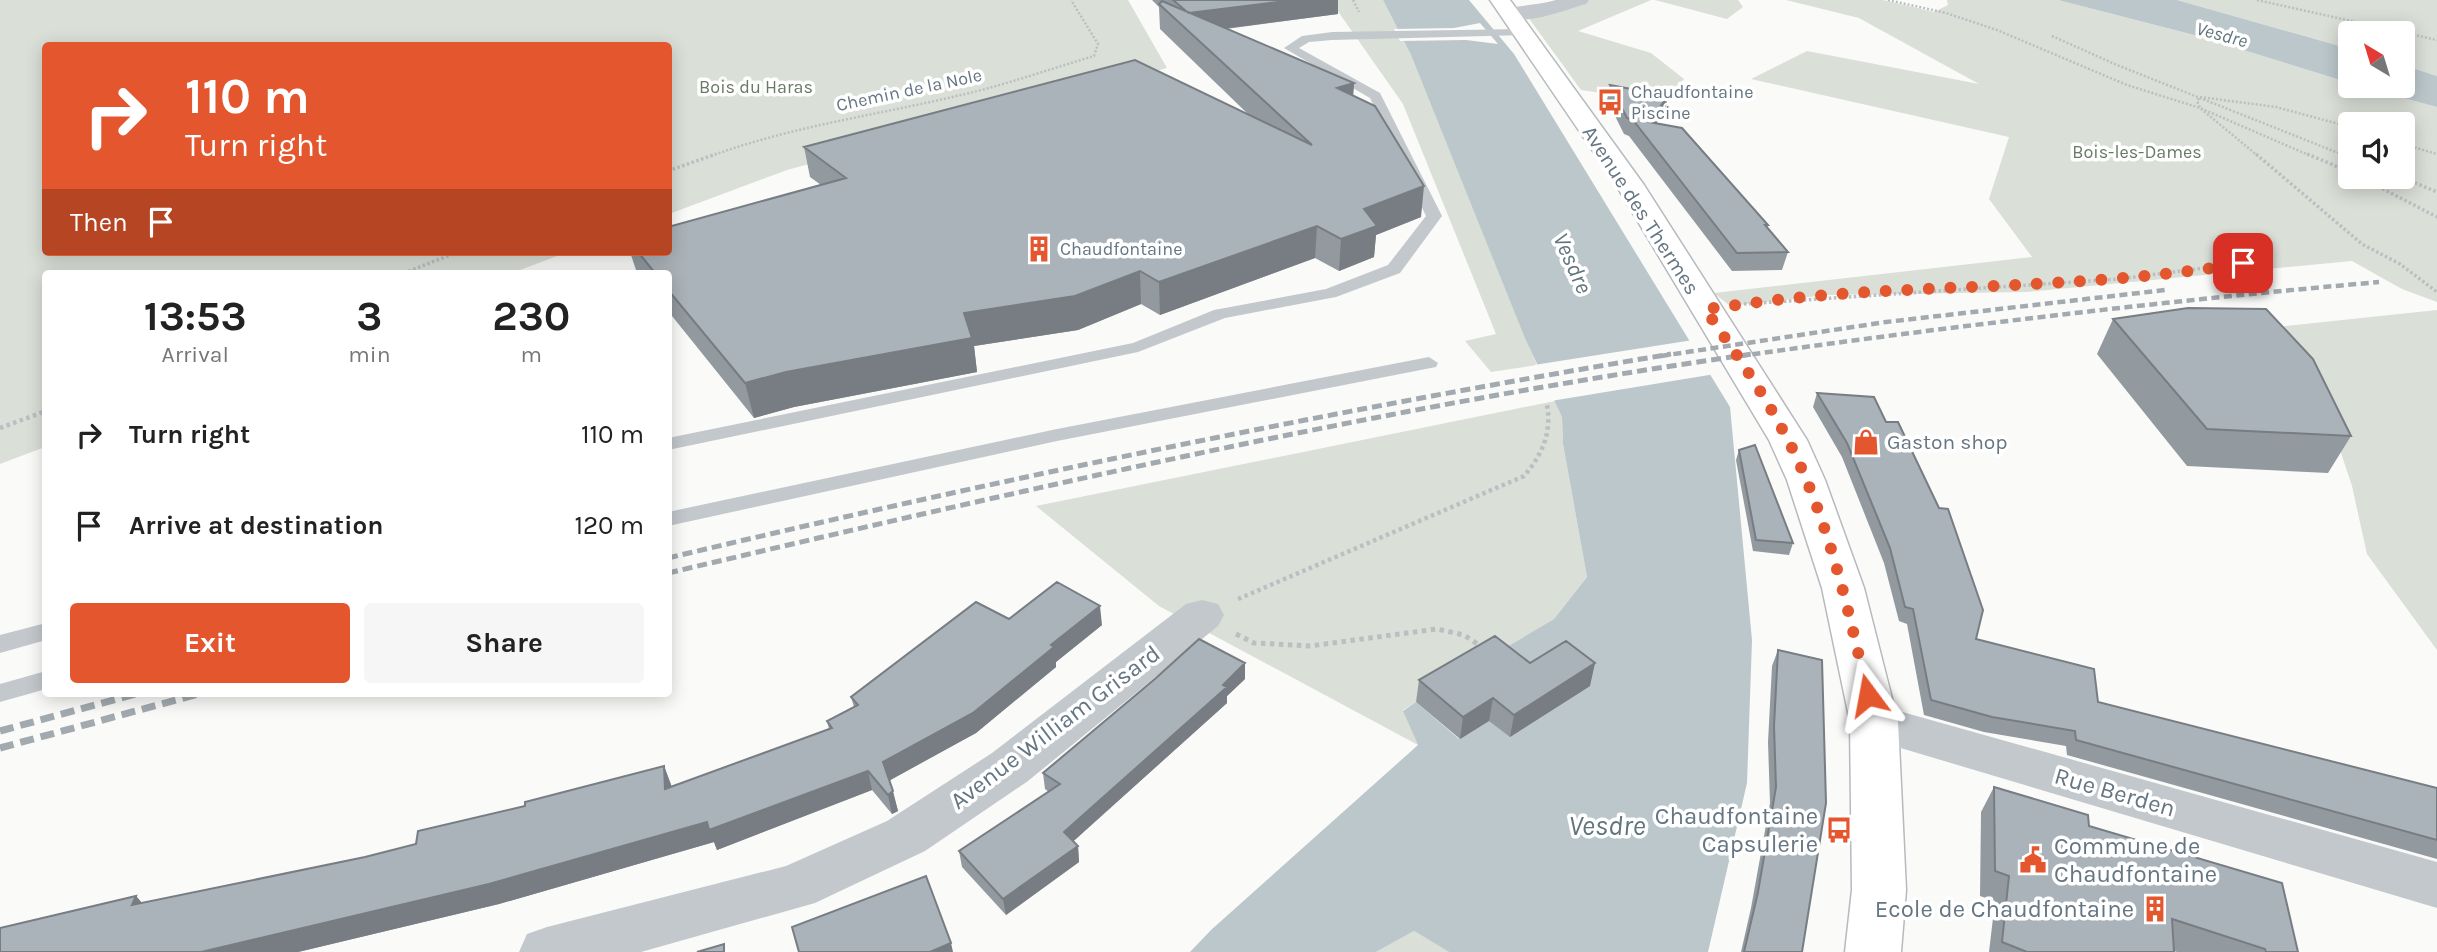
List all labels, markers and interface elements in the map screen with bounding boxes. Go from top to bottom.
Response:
water label: Vesdre [2194,18,2250,52]
north arrow [2338,21,2415,98]
map controls [2338,21,2415,189]
street label: Chemin de la Nole [834,64,984,116]
text: 110 m [185,68,310,125]
icon: right [70,70,161,161]
park label: Bois du Haras [699,76,813,98]
place label: Chaudfontaine Piscine [1631,81,1753,124]
bus stop icon: Chaudfontaine Piscine [1595,87,1625,117]
button: sound [2338,112,2415,189]
street label: Avenue des Thermes [1577,121,1705,299]
text: Turn right [185,127,327,164]
park label: Bois-les-Dames [2072,141,2202,163]
icon: arrive [142,203,180,241]
text: Then [70,207,128,238]
water label: Vesdre [1547,229,1598,298]
pin [2213,233,2273,293]
building icon: Chaudfontaine [1024,234,1054,264]
place label: Chaudfontaine [1060,238,1182,260]
icon: arrive [2224,244,2262,282]
text: 13:53 [144,291,247,341]
text: 3 [356,291,382,341]
text: 230 [492,291,570,341]
text: Arrival [161,341,229,368]
text: min [348,341,391,368]
text: m [521,341,542,368]
icon: right [70,416,108,454]
text: Turn right [129,419,250,450]
text: 110 m [581,419,644,450]
shop icon: Gaston shop [1851,427,1881,457]
place label: Gaston shop [1887,430,2008,454]
icon: arrive [70,507,108,545]
text: Arrive at destination [129,510,383,541]
text: 120 m [574,510,644,541]
button: Exit [70,603,350,683]
button: Share [364,603,644,683]
street label: Avenue William Grisard [945,639,1165,815]
position arrow [1831,658,1905,732]
street label: Rue Berden [2051,761,2179,823]
place label: Chaudfontaine Capsulerie [1655,802,1818,858]
water label: Vesdre [1568,809,1646,842]
bus stop icon: Chaudfontaine Capsulerie [1824,815,1854,845]
place label: Commune de Chaudfontaine [2054,832,2217,888]
public building icon: Commune de Chaudfontaine [2018,845,2048,875]
building icon: Ecole de Chaudfontaine [2140,894,2170,924]
place label: Ecole de Chaudfontaine [1875,895,2134,923]

